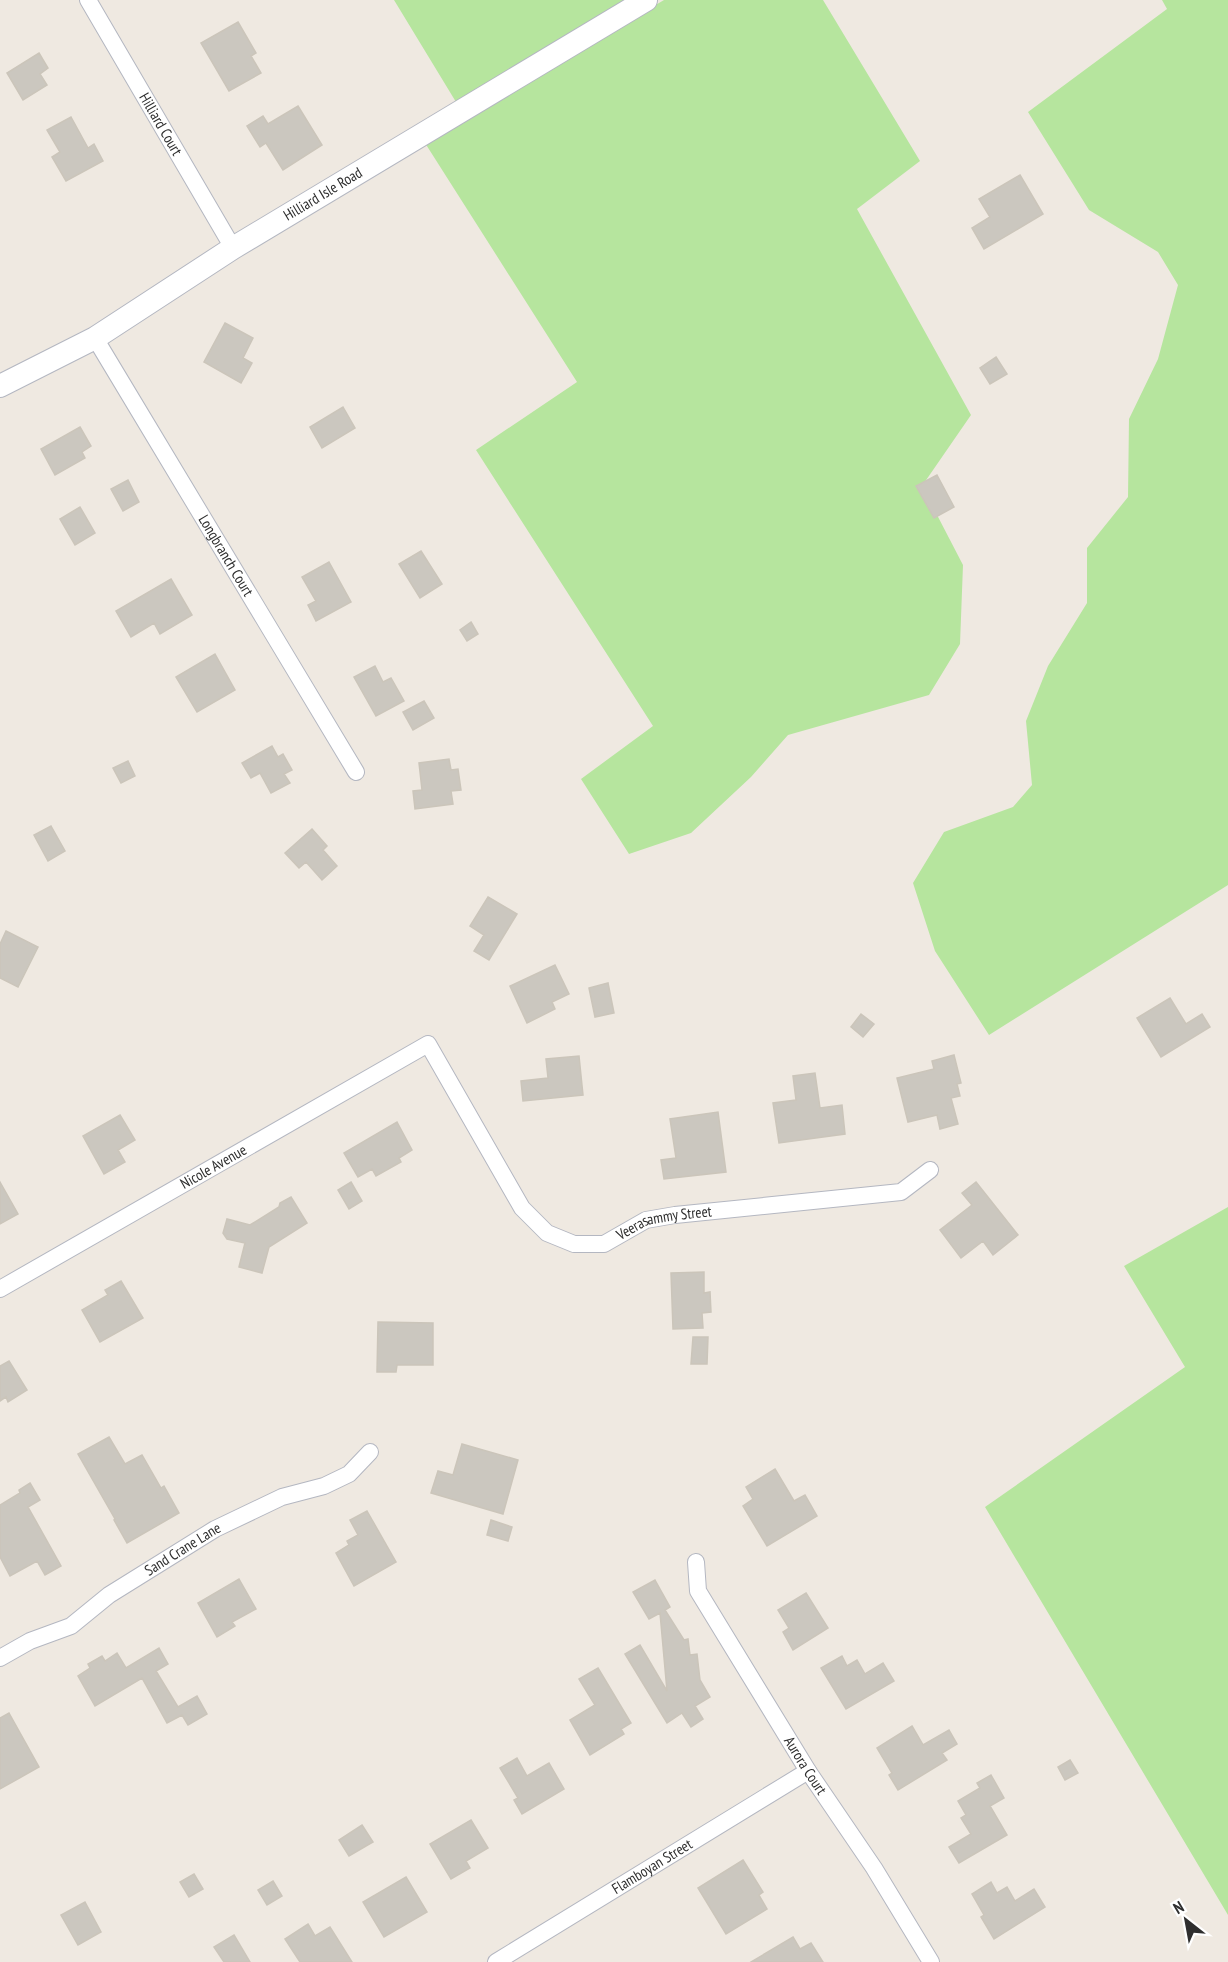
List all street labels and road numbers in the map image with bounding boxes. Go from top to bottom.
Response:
street label: Hilliard Court [135,89,187,159]
street label: Hilliard Isle Road [280,163,365,225]
street label: Longbranch Court [195,511,258,600]
street label: Nicole Avenue [177,1140,250,1193]
street label: Veerasammy Street [612,1201,713,1244]
street label: Sand Crane Lane [141,1518,224,1580]
street label: Aurora Court [780,1733,831,1798]
street label: Flamboyan Street [608,1834,696,1898]

